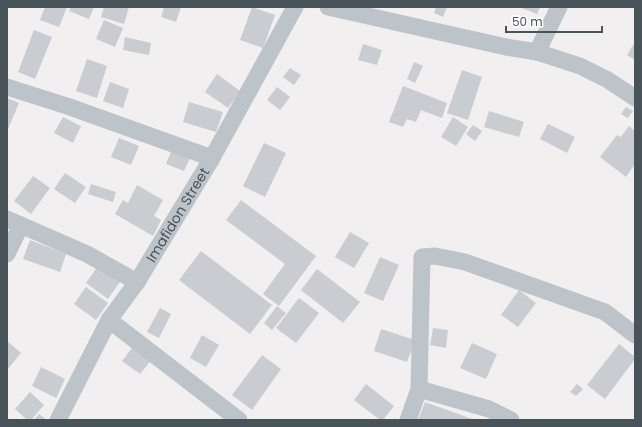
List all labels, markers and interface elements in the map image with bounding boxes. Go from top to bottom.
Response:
scale bar [506,8,602,34]
text: 50 m [512,13,543,30]
street label: Imafidon Street [141,164,214,266]

